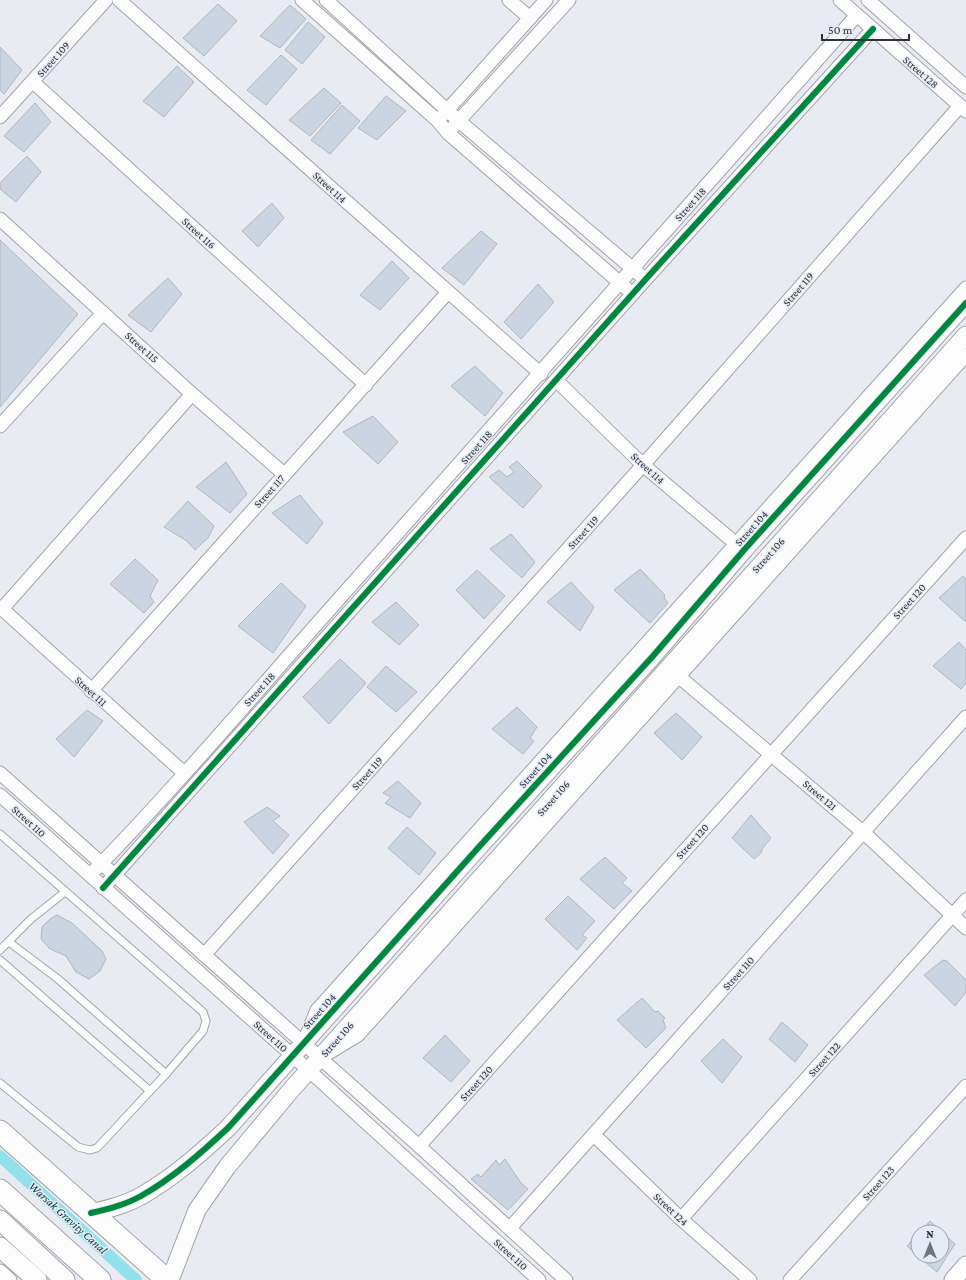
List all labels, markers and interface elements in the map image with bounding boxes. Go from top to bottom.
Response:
scale bar [822,16,909,42]
text: 50 m [828,23,853,37]
street label: Street 109 [34,39,72,79]
street label: Street 128 [901,53,941,91]
street label: Street 114 [311,169,349,205]
street label: Street 118 [672,185,708,223]
street label: Street 116 [180,215,218,251]
street label: Street 119 [780,270,816,308]
street label: Street 115 [123,329,161,365]
street label: Street 118 [458,428,494,466]
street label: Street 114 [629,450,667,486]
street label: Street 117 [251,472,287,510]
street label: Street 104 [732,508,770,548]
street label: Street 119 [565,513,601,551]
street label: Street 106 [749,535,787,575]
street label: Street 120 [890,581,928,621]
street label: Street 118 [241,670,277,708]
street label: Street 111 [73,674,110,709]
street label: Street 104 [516,750,554,790]
street label: Street 119 [349,754,385,792]
street label: Street 121 [801,777,840,813]
street label: Street 106 [534,778,572,818]
street label: Street 110 [10,803,48,839]
street label: Street 120 [673,821,711,861]
street label: Street 110 [720,954,756,992]
street label: Street 104 [300,991,338,1031]
street label: Street 110 [252,1018,290,1054]
street label: Street 106 [318,1019,356,1059]
street label: Street 122 [806,1039,842,1079]
street label: Street 120 [457,1063,495,1103]
street label: Street 123 [860,1163,896,1203]
water label: Warsak Gravity Canal [26,1179,111,1258]
street label: Street 124 [651,1190,691,1228]
north arrow [910,1224,950,1264]
text: N [926,1228,934,1240]
street label: Street 110 [492,1236,530,1272]

